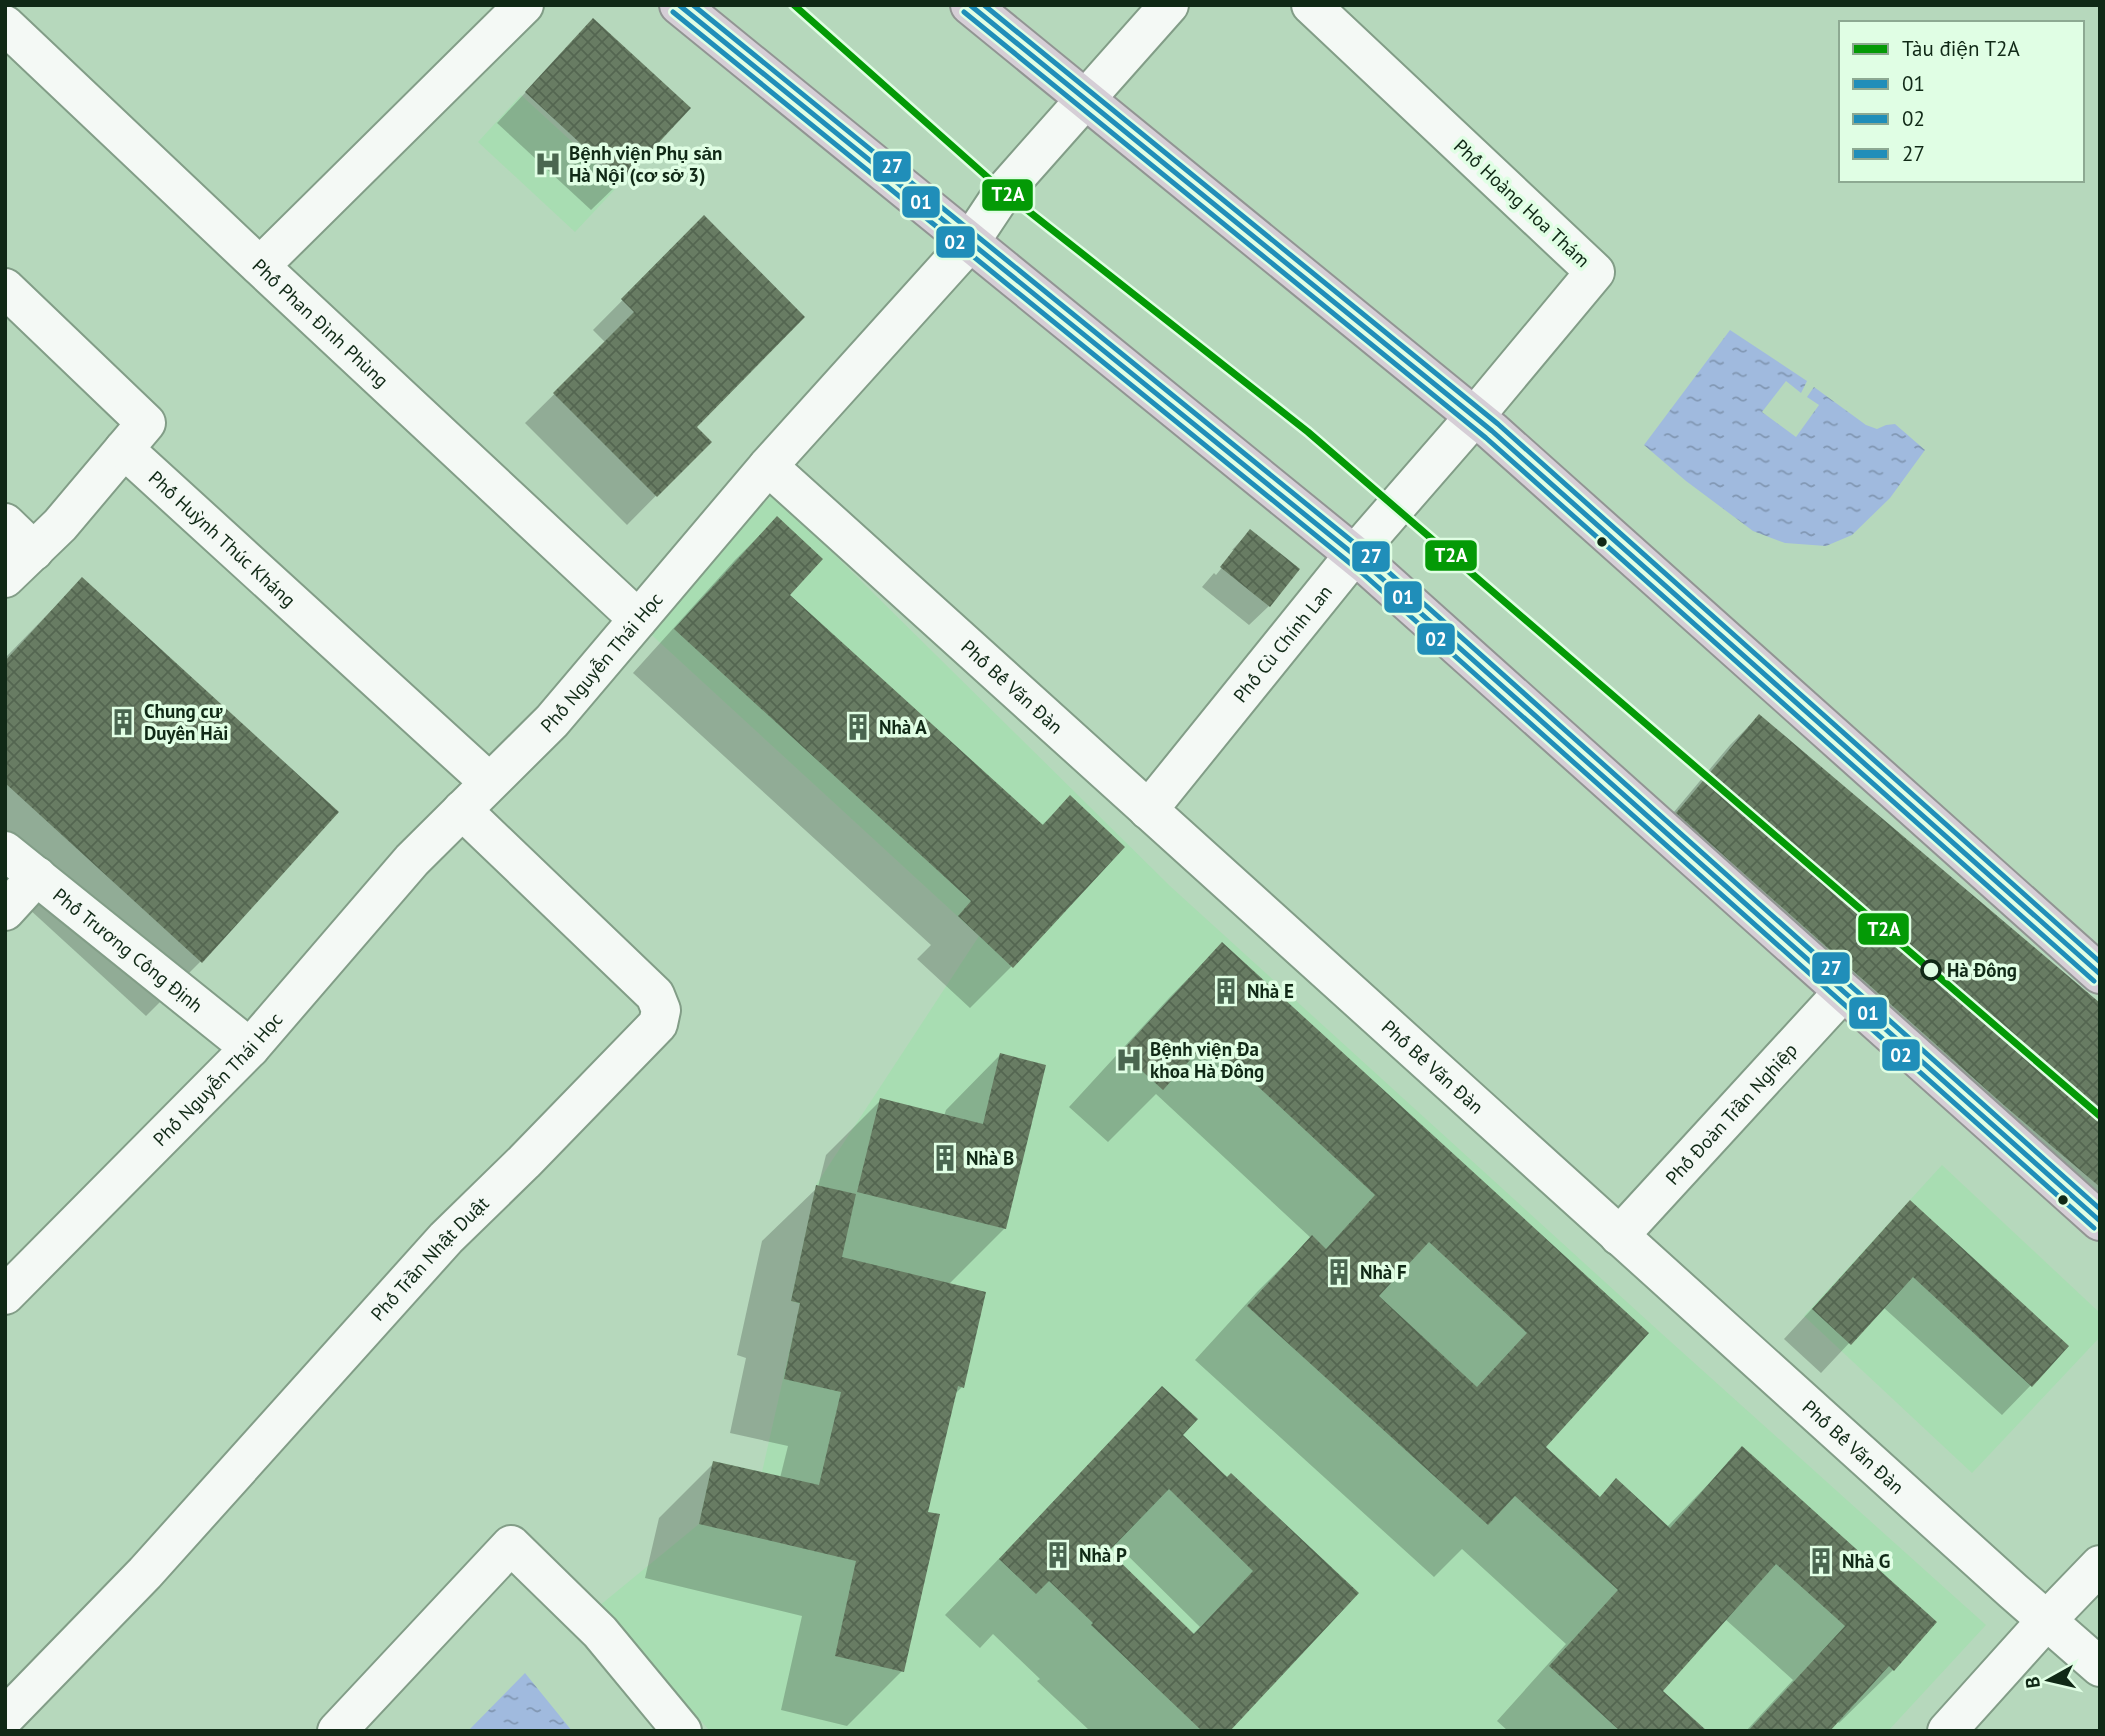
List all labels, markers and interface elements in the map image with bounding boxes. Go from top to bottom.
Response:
legend [1839,21,2084,182]
text: Tàu điện T2A [1902,35,2021,62]
text: 01 [1902,70,1925,97]
text: 02 [1902,105,1925,132]
street label: Phố Hoàng Hoa Thám [1449,134,1595,272]
text: 27 [1902,140,1925,167]
place label: Bệnh viện Phụ sản Hà Nội (cơ sở 3) [569,141,722,187]
hospital icon: Bệnh viện Phụ sản Hà Nội (cơ sở 3) [533,149,563,179]
line badge: 27 [872,150,912,183]
text: 27 [881,154,903,178]
line badge: T2A [981,178,1034,212]
text: T2A [991,182,1025,206]
line badge: 01 [901,185,941,219]
text: 01 [910,190,932,214]
line badge: 02 [935,225,976,259]
text: 02 [944,230,966,254]
street label: Phố Phan Đình Phùng [248,253,394,392]
street label: Phố Huỳnh Thúc Kháng [144,466,301,612]
unlabelled marker [1595,535,1609,549]
line badge: T2A [1424,539,1478,572]
line badge: 27 [1351,540,1391,573]
text: T2A [1434,543,1468,567]
text: 27 [1360,544,1382,568]
street label: Phố Cù Chính Lan [1228,580,1337,707]
line badge: 01 [1383,580,1423,614]
text: 01 [1392,585,1414,609]
street label: Phố Nguyễn Thái Học [535,587,668,738]
line badge: 02 [1416,622,1456,656]
text: 02 [1425,627,1447,651]
street label: Phố Bế Văn Đàn [956,635,1068,739]
place label: Chung cư Duyên Hải [144,699,228,745]
building icon: Chung cư Duyên Hải [108,707,138,737]
building icon: Nhà A [843,712,873,742]
place label: Nhà A [879,715,927,739]
street label: Phố Trương Công Định [48,883,208,1017]
line badge: T2A [1857,912,1910,946]
text: T2A [1867,917,1901,941]
line badge: 27 [1811,951,1851,985]
text: 27 [1820,956,1842,980]
place label: Hà Đông [1947,958,2017,982]
marker: Hà Đông [1921,960,1941,980]
building icon: Nhà E [1211,976,1241,1006]
place label: Nhà E [1247,979,1294,1003]
line badge: 01 [1848,996,1888,1030]
text: 01 [1857,1001,1879,1025]
street label: Phố Nguyễn Thái Học [148,1007,287,1151]
street label: Phố Bế Văn Đàn [1377,1015,1489,1119]
place label: Bệnh viện Đa khoa Hà Đông [1150,1037,1264,1083]
street label: Phố Đoàn Trần Nghiệp [1660,1038,1802,1190]
line badge: 02 [1881,1038,1921,1072]
text: 02 [1890,1043,1912,1067]
hospital icon: Bệnh viện Đa khoa Hà Đông [1114,1045,1144,1075]
building icon: Nhà B [930,1143,960,1173]
place label: Nhà B [966,1146,1014,1170]
street label: Phố Trần Nhật Duật [365,1191,494,1326]
unlabelled marker [2056,1193,2070,1207]
building icon: Nhà F [1324,1257,1354,1287]
place label: Nhà F [1360,1260,1407,1284]
street label: Phố Bế Văn Đàn [1798,1395,1909,1499]
building icon: Nhà P [1043,1540,1073,1570]
place label: Nhà P [1079,1543,1127,1567]
building icon: Nhà G [1806,1546,1836,1576]
place label: Nhà G [1842,1549,1890,1573]
north arrow [2014,1645,2084,1715]
text: B [2020,1675,2045,1690]

